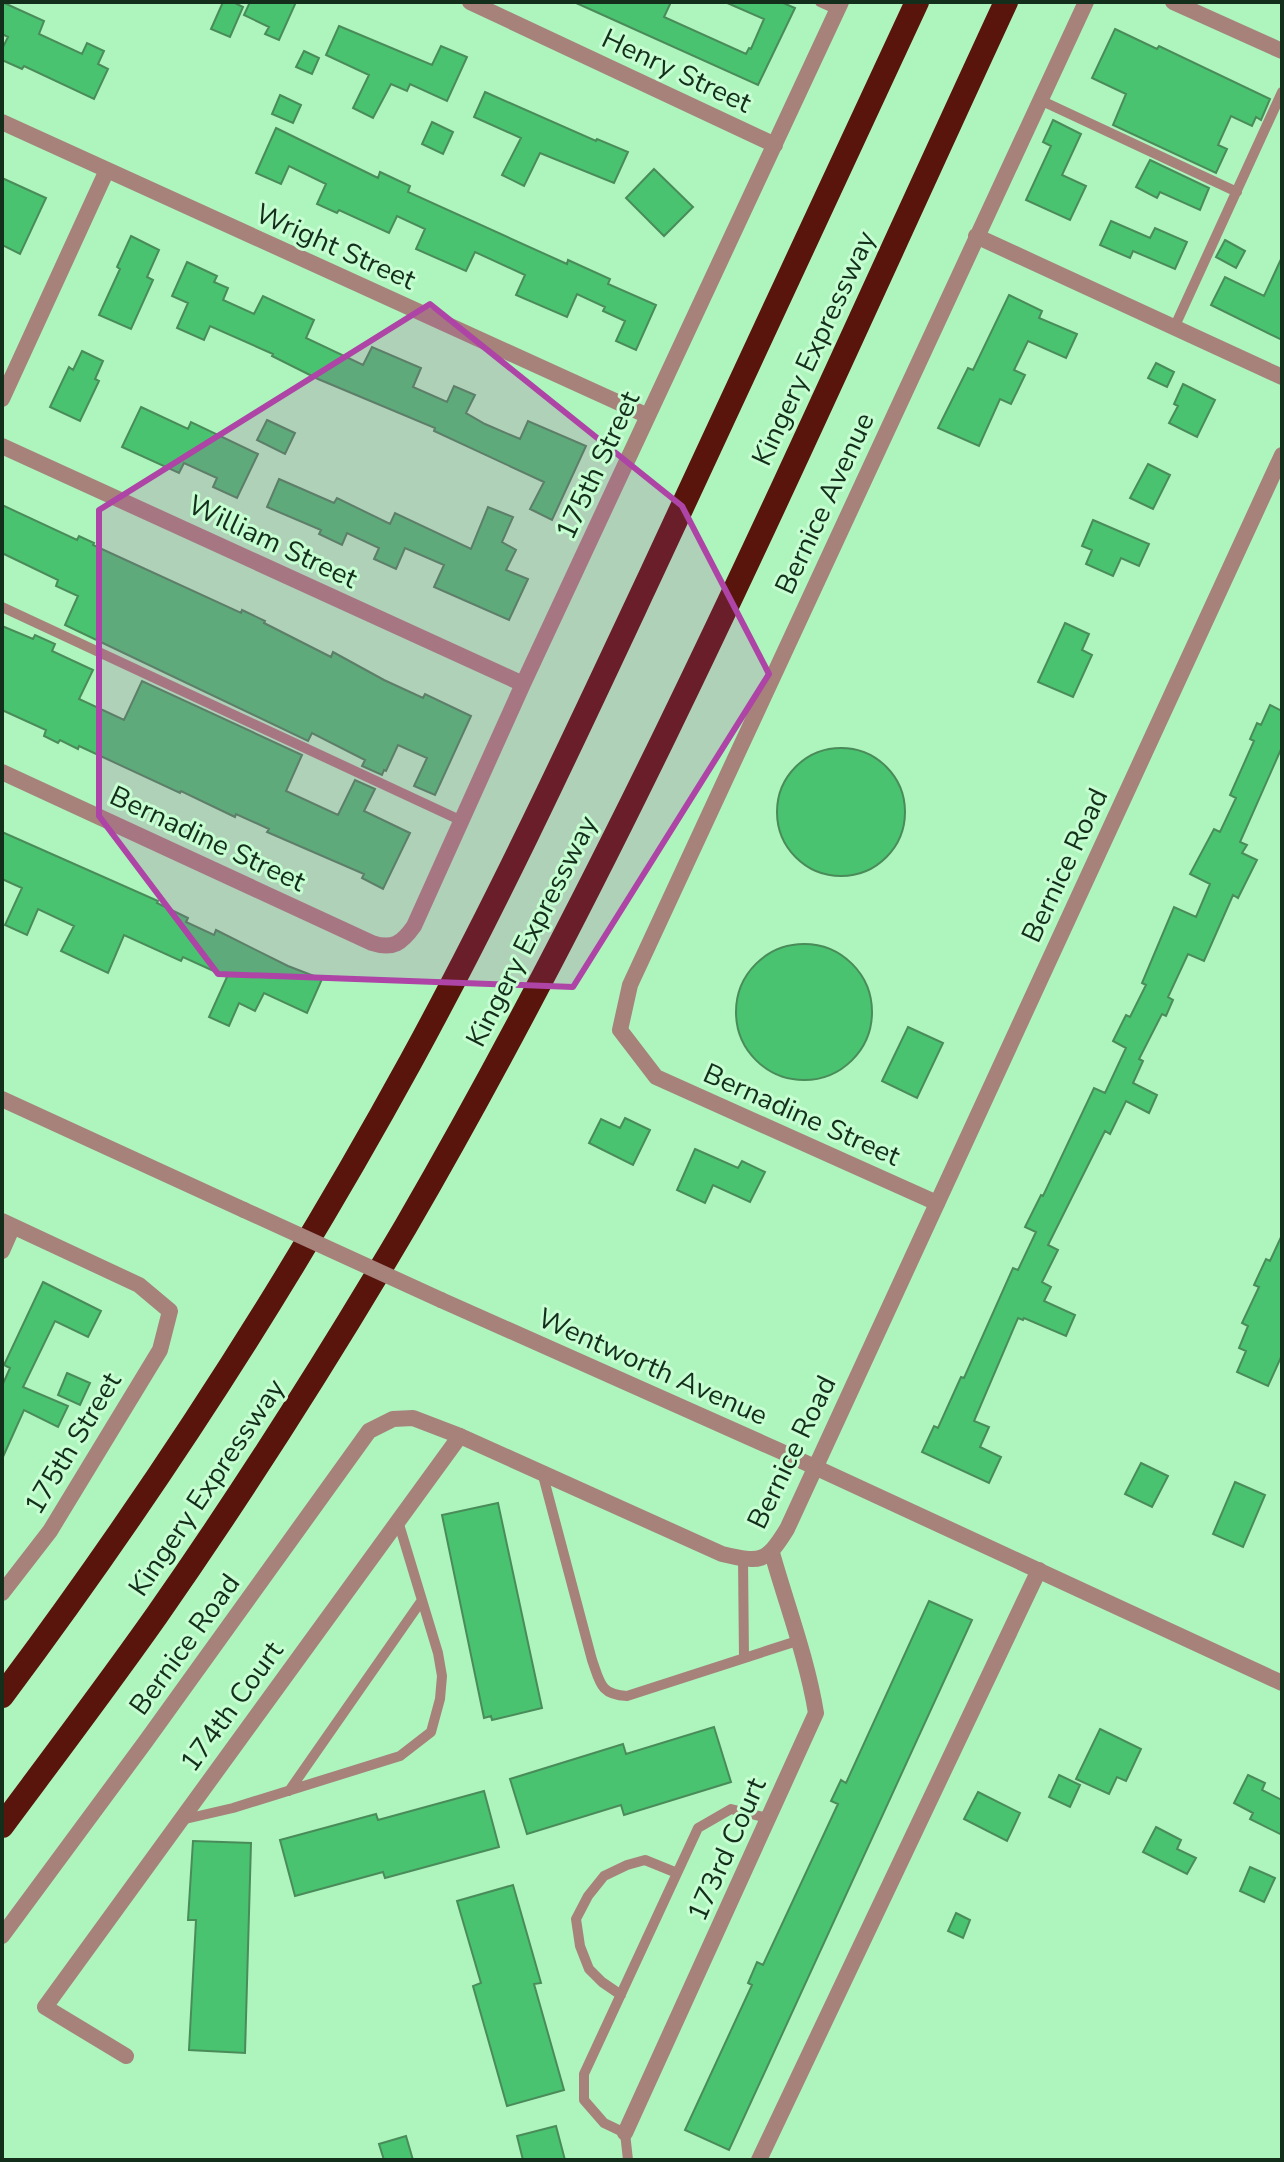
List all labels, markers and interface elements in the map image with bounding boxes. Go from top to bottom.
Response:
street label: Henry Street [596,20,758,122]
street label: Wright Street [250,195,422,299]
street label: Kingery Expressway [743,224,885,472]
street label: 175th Street [547,385,649,546]
street label: Bernice Avenue [766,406,884,600]
street label: William Street [182,486,364,598]
street label: Bernadine Street [104,777,312,901]
street label: Bernice Road [1013,782,1117,949]
street label: Kingery Expressway [457,809,607,1054]
street label: Bernadine Street [697,1054,906,1175]
street label: Wentworth Avenue [532,1299,774,1435]
street label: 175th Street [15,1365,130,1522]
street label: Bernice Road [738,1369,845,1535]
street label: Kingery Expressway [120,1371,294,1604]
street label: Bernice Road [121,1566,249,1723]
street label: 174th Court [171,1633,292,1780]
street label: 173rd Court [678,1771,776,1927]

